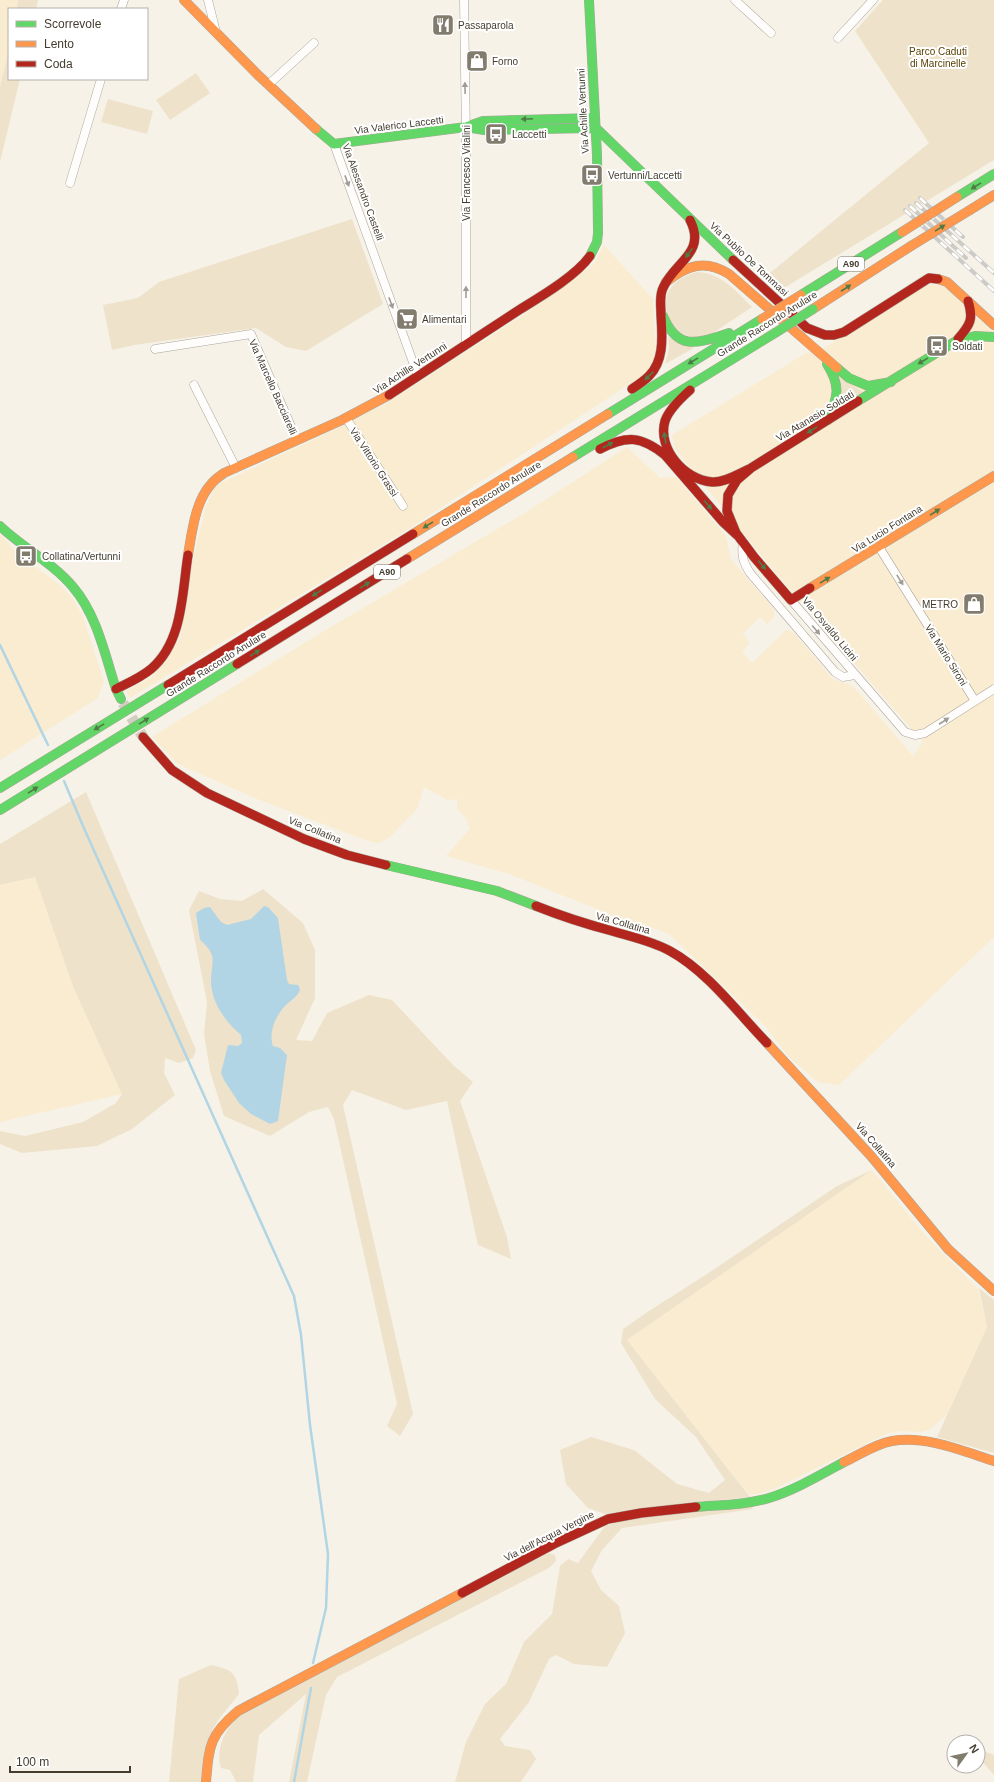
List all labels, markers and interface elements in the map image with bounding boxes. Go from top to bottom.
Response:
legend [8,8,148,80]
restaurant icon: Passaparola [430,12,456,38]
text: Scorrevole [44,17,102,31]
place label: Passaparola [458,20,514,31]
text: Lento [44,37,74,51]
park label: Parco Caduti di Marcinelle [909,46,967,69]
shop icon: Forno [464,48,490,74]
place label: Forno [492,56,519,67]
text: Coda [44,57,73,71]
street label: Via Achille Vertunni [575,68,591,154]
one-way arrow [462,81,468,94]
street label: Via Valerico Laccetti [354,114,444,136]
one-way arrow [521,116,533,123]
bus stop icon: Laccetti [483,121,509,147]
street label: Via Francesco Vitalini [461,125,472,221]
place label: Laccetti [512,129,546,140]
street label: Via Alessandro Castelli [340,142,386,242]
bus stop icon: Vertunni/Laccetti [579,162,605,188]
place label: Vertunni/Laccetti [608,170,682,181]
one-way arrow [344,175,350,187]
one-way arrow [971,182,981,190]
street label: Via Publio De Tommasi [708,220,790,298]
one-way arrow [934,225,946,232]
one-way arrow [685,248,693,259]
road number: A90 [838,257,864,271]
one-way arrow [840,284,852,291]
one-way arrow [463,285,469,298]
street label: Grande Raccordo Anulare [715,288,819,359]
one-way arrow [389,297,395,309]
supermarket icon: Alimentari [394,306,420,332]
place label: Alimentari [422,314,466,325]
bus stop icon: Soldati [924,333,950,359]
street label: Via Marcello Bacciarelli [247,338,299,436]
street label: Via Achille Vertunni [371,340,449,396]
place label: Soldati [952,341,983,352]
one-way arrow [687,358,699,365]
one-way arrow [917,358,929,365]
one-way arrow [644,371,654,380]
street label: Via Atanasio Soldati [774,388,856,444]
street label: Via Vittorio Grassi [348,426,400,498]
one-way arrow [807,426,818,434]
one-way arrow [662,432,668,444]
one-way arrow [602,442,613,448]
street label: Grande Raccordo Anulare [439,458,543,529]
one-way arrow [704,500,713,510]
street label: Via Lucio Fontana [850,503,924,555]
one-way arrow [929,509,941,516]
one-way arrow [422,522,434,529]
bus stop icon: Collatina/Vertunni [13,543,39,569]
place label: Collatina/Vertunni [42,551,120,562]
one-way arrow [757,560,766,571]
road number: A90 [374,565,400,579]
one-way arrow [896,575,903,586]
one-way arrow [819,577,831,584]
one-way arrow [360,581,370,589]
one-way arrow [311,590,323,597]
shop icon: METRO [961,591,987,617]
street label: Via Osvaldo Licini [800,595,860,663]
place label: METRO [922,599,958,610]
street label: Via Mario Sironi [923,622,969,688]
one-way arrow [812,624,821,635]
street label: Grande Raccordo Anulare [164,628,268,699]
one-way arrow [249,650,261,657]
one-way arrow [939,717,950,725]
one-way arrow [138,718,150,725]
one-way arrow [93,724,105,731]
one-way arrow [27,786,39,793]
street label: Via Collatina [287,814,343,846]
street label: Via Collatina [595,910,652,936]
street label: Via Collatina [853,1120,899,1170]
street label: Via dell'Acqua Vergine [502,1508,596,1564]
north arrow [946,1734,986,1774]
text: N [967,1742,982,1755]
scale bar [10,1748,130,1774]
text: 100 m [16,1755,49,1769]

